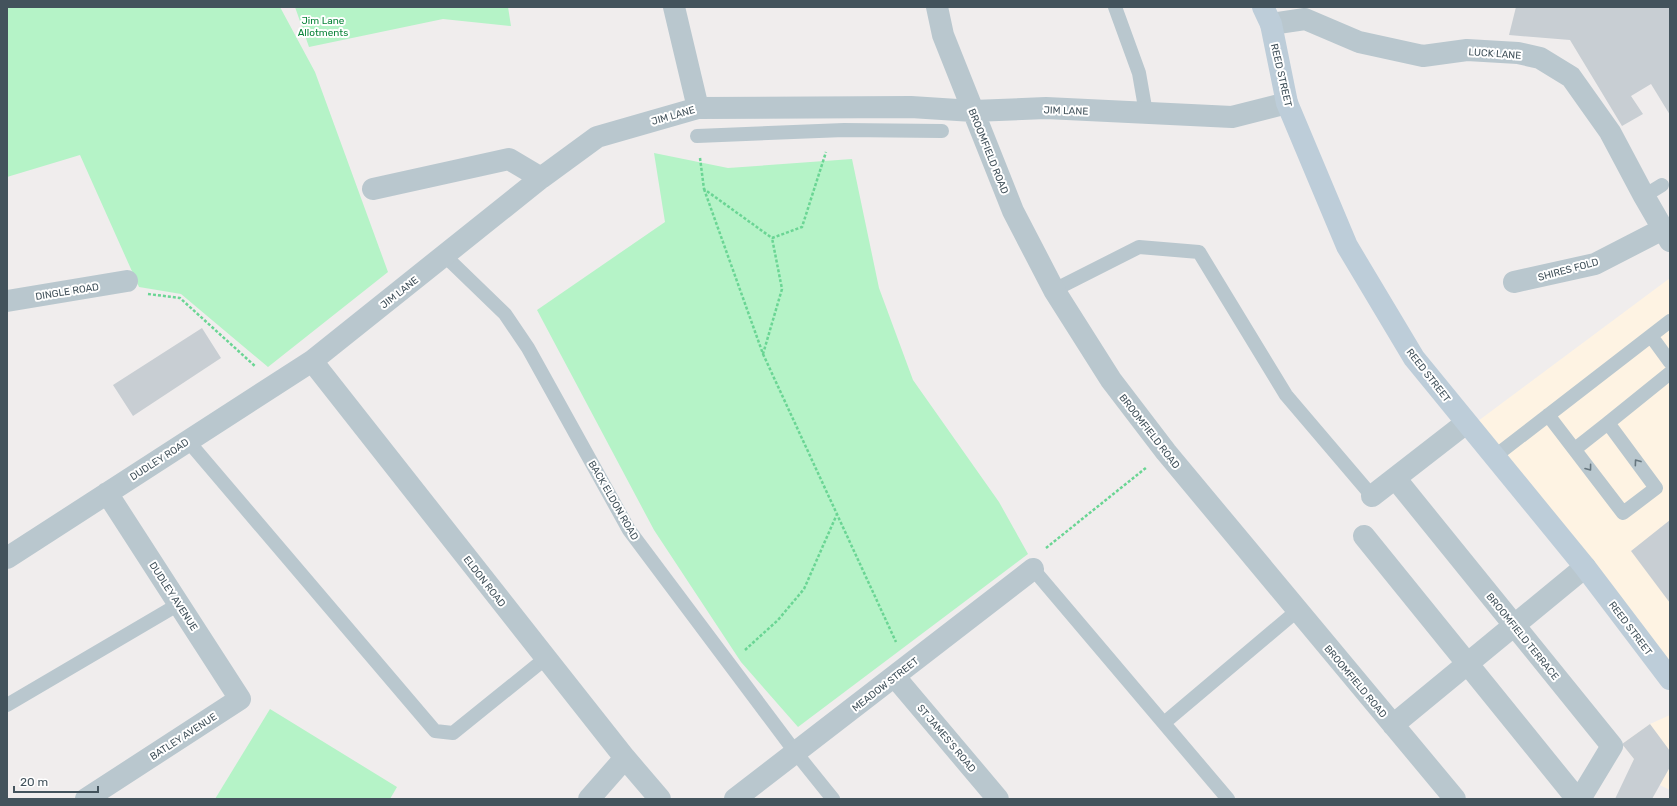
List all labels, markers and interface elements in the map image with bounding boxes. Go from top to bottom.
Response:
park label: Jim Lane Allotments [298,15,348,39]
street label: REED STREET [1268,42,1294,108]
street label: LUCK LANE [1468,46,1522,62]
street label: JIM LANE [650,104,696,128]
street label: JIM LANE [1043,104,1089,118]
street label: BROOMFIELD ROAD [965,107,1011,196]
street label: SHIRES FOLD [1537,256,1600,284]
street label: JIM LANE [378,274,421,311]
street label: DINGLE ROAD [34,281,100,303]
street label: REED STREET [1404,347,1453,405]
street label: BROOMFIELD ROAD [1116,392,1182,471]
street label: DUDLEY ROAD [128,436,191,483]
street label: BACK ELDON ROAD [586,459,641,542]
one-way arrow [1634,459,1642,466]
one-way arrow [1584,464,1591,471]
street label: ELDON ROAD [461,554,508,610]
street label: DUDLEY AVENUE [146,560,200,633]
street label: BROOMFIELD TERRACE [1483,591,1561,682]
street label: REED STREET [1606,599,1654,658]
street label: BROOMFIELD ROAD [1321,643,1389,720]
street label: MEADOW STREET [850,655,921,714]
street label: ST JAMES'S ROAD [914,702,978,775]
street label: BATLEY AVENUE [148,711,219,763]
scale bar [14,768,98,794]
text: 20 m [20,775,48,789]

